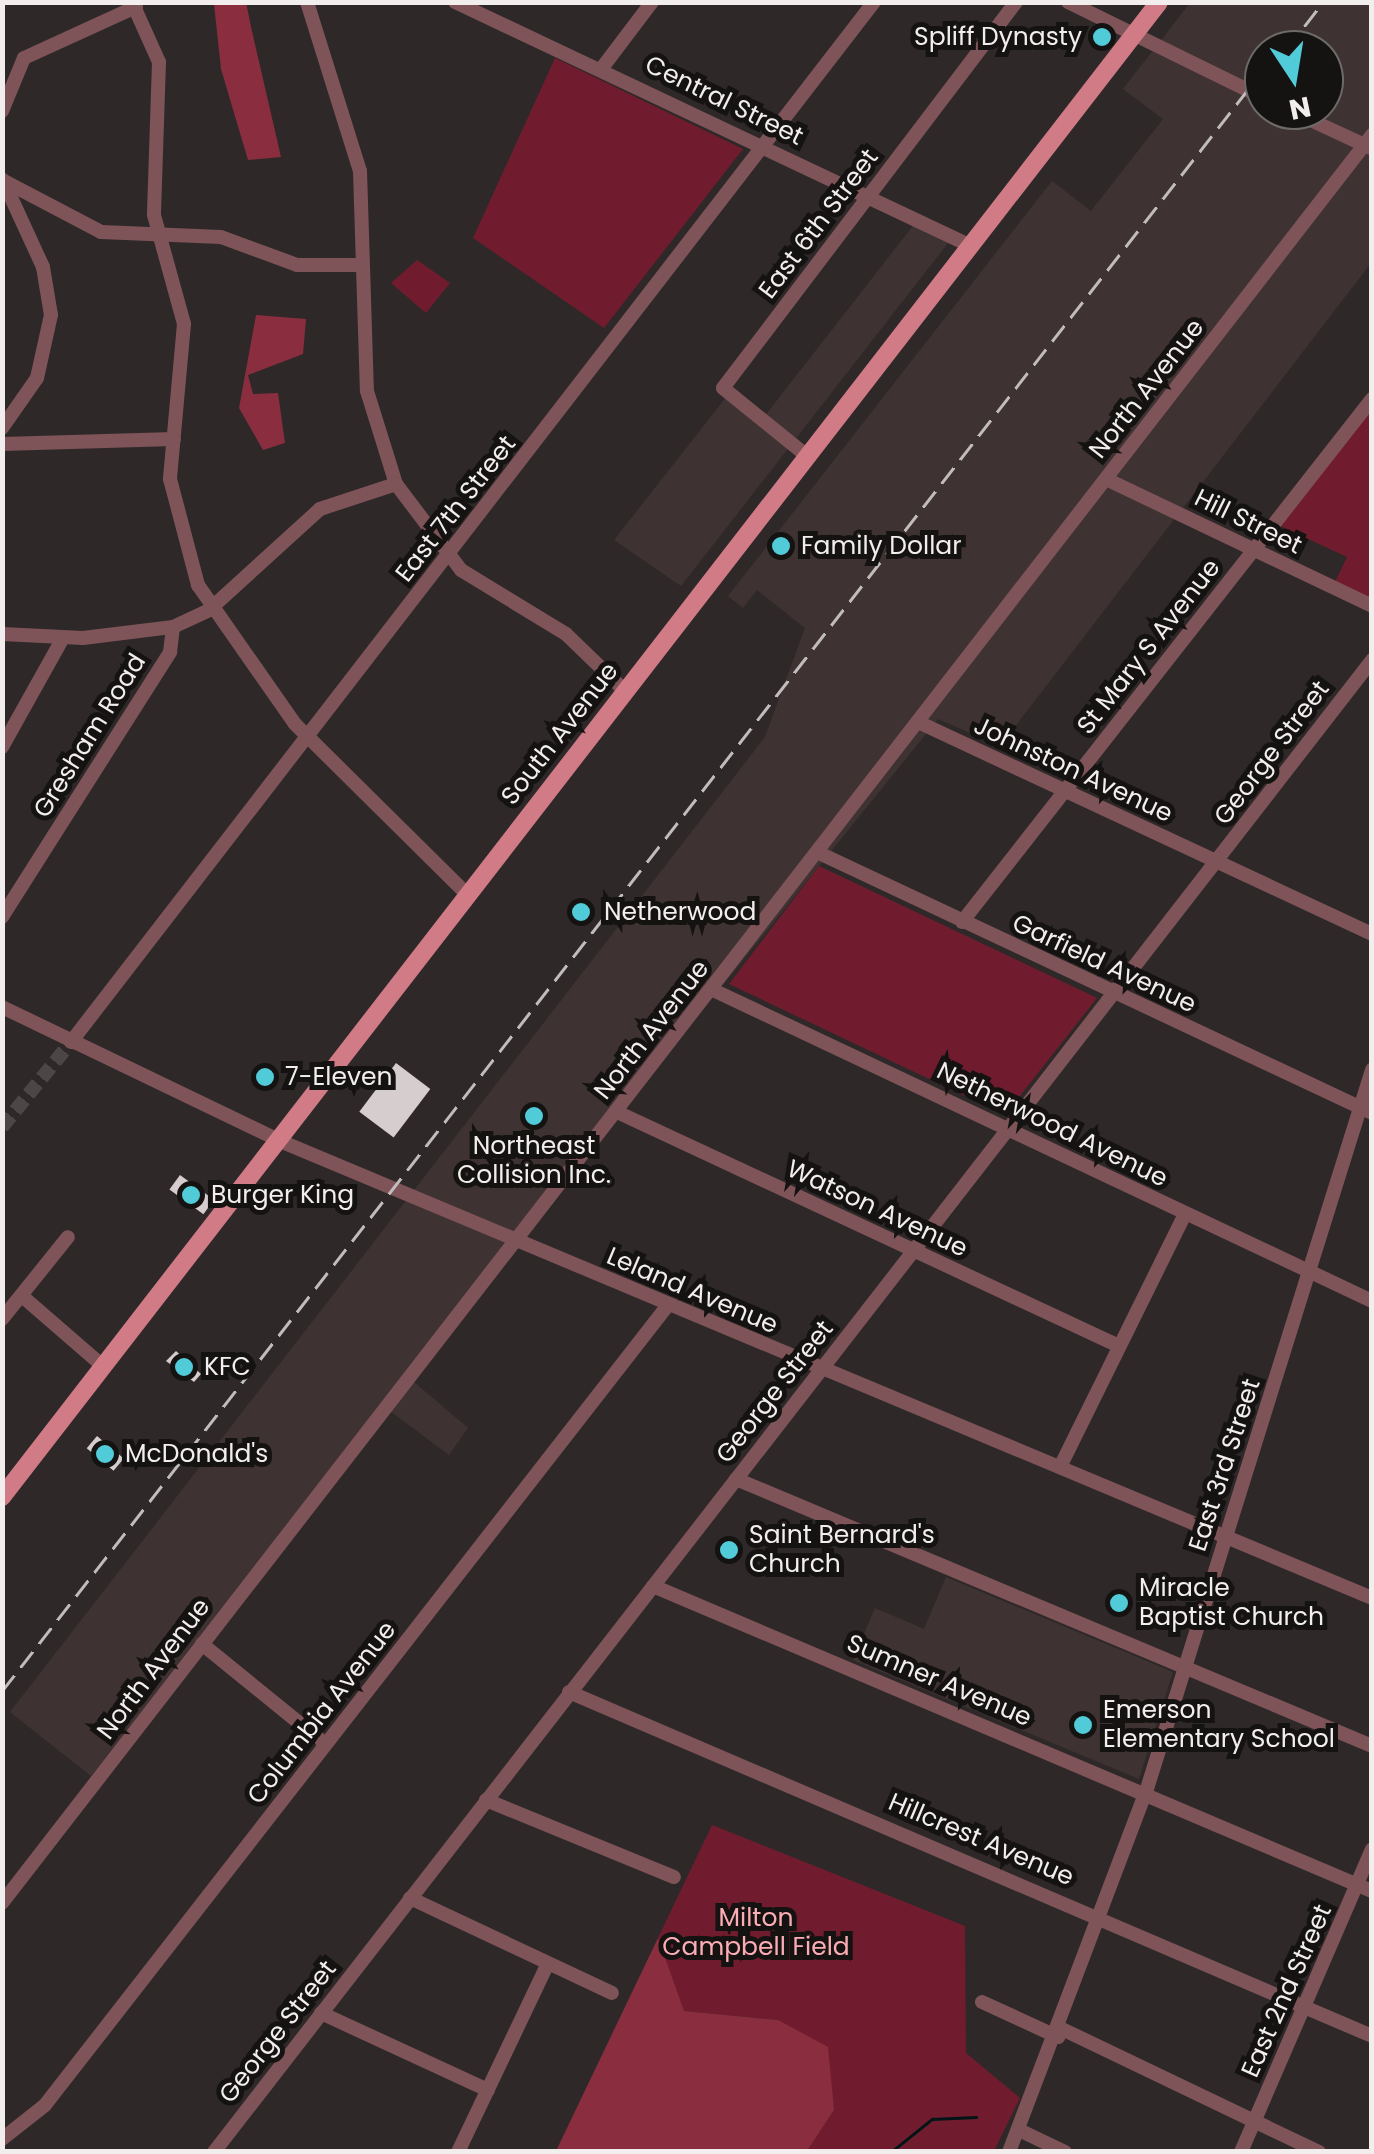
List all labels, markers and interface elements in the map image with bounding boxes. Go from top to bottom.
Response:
place label: Spliff Dynasty [914,22,1082,52]
marker: Spliff Dynasty [1091,26,1113,48]
north arrow [1244,30,1344,130]
street label: Central Street [640,50,808,152]
text: N [1286,87,1314,129]
street label: East 6th Street [753,143,885,305]
street label: North Avenue [1083,313,1211,465]
street label: East 7th Street [390,430,522,588]
street label: Hill Street [1189,483,1307,561]
place label: Family Dollar [801,531,961,561]
marker: Family Dollar [770,535,792,557]
street label: St Mary S Avenue [1071,553,1227,741]
street label: Gresham Road [28,648,152,824]
street label: South Avenue [495,657,625,811]
street label: George Street [1208,675,1336,831]
street label: Johnston Avenue [969,711,1177,829]
place label: Netherwood [604,897,756,927]
marker: Netherwood [568,899,594,925]
street label: Garfield Avenue [1007,908,1201,1020]
street label: North Avenue [588,954,716,1106]
street label: Netherwood Avenue [932,1056,1172,1194]
place label: 7-Eleven [285,1062,392,1092]
marker: 7-Eleven [254,1066,276,1088]
marker: Northeast Collision Inc. [523,1105,545,1127]
place label: Northeast Collision Inc. [457,1132,611,1191]
street label: Watson Avenue [782,1154,972,1264]
place label: Burger King [211,1180,354,1210]
marker: Burger King [180,1184,202,1206]
street label: Leland Avenue [602,1241,782,1341]
street label: George Street [710,1315,840,1469]
place label: KFC [204,1352,251,1382]
marker: KFC [173,1356,195,1378]
street label: East 3rd Street [1183,1375,1267,1555]
place label: McDonald's [125,1439,268,1469]
marker: McDonald's [94,1443,116,1465]
place label: Saint Bernard's Church [749,1521,935,1580]
marker: Saint Bernard's Church [718,1539,740,1561]
place label: Miracle Baptist Church [1139,1574,1324,1633]
marker: Miracle Baptist Church [1108,1592,1130,1614]
street label: North Avenue [91,1593,217,1745]
street label: Columbia Avenue [241,1616,403,1810]
street label: Sumner Avenue [842,1629,1036,1733]
place label: Emerson Elementary School [1103,1696,1335,1755]
marker: Emerson Elementary School [1072,1714,1094,1736]
street label: Hillcrest Avenue [884,1787,1078,1893]
street label: East 2nd Street [1236,1900,1338,2082]
park label: Milton Campbell Field [662,1904,850,1963]
street label: George Street [213,1955,343,2109]

